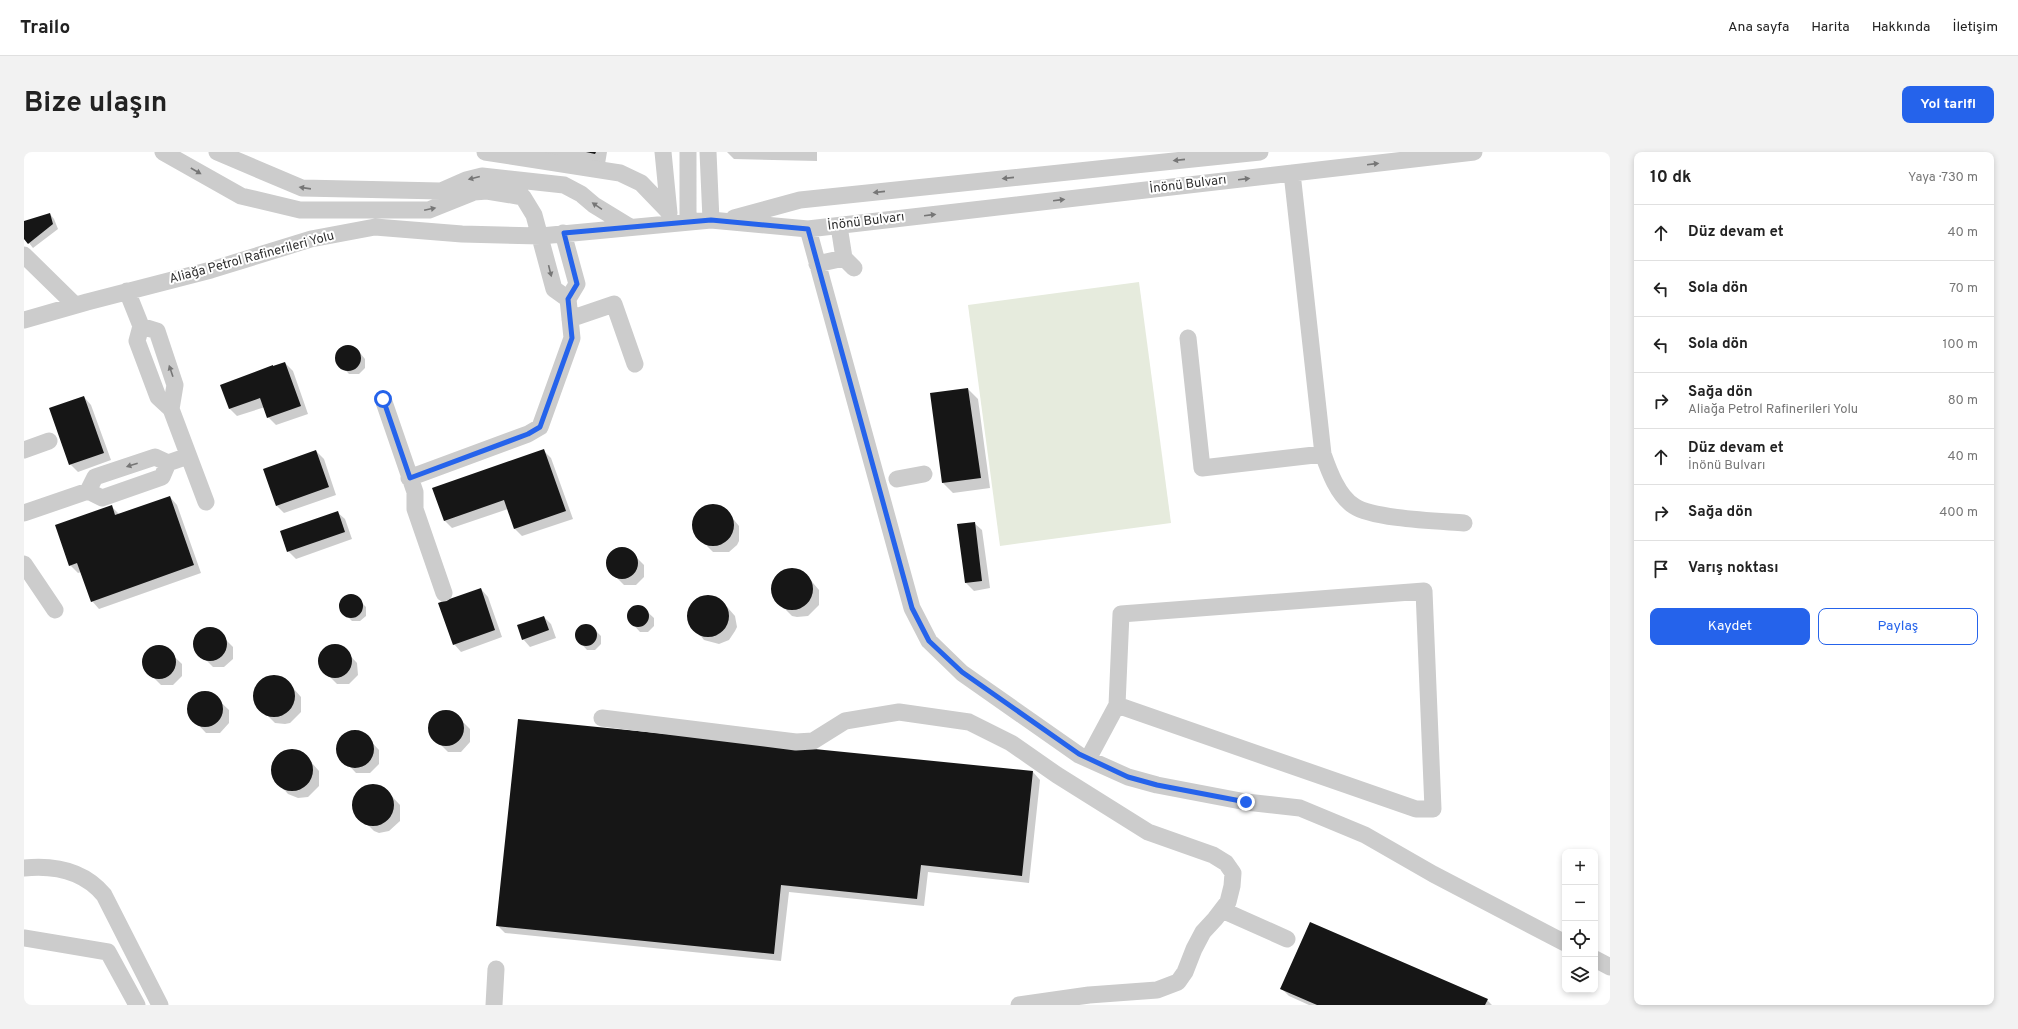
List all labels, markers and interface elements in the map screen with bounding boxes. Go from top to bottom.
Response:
text: Trailo [20,16,70,40]
text: Ana sayfa [1728,19,1789,36]
text: Harita [1811,19,1850,36]
text: Hakkında [1872,19,1930,36]
text: İletişim [1952,19,1998,36]
text: Bize ulaşın [24,86,167,122]
button: Yol tarifi [1902,86,1994,123]
one-way arrow [1173,157,1185,164]
one-way arrow [1367,160,1379,167]
text: 10 dk [1650,167,1692,189]
one-way arrow [190,168,202,175]
street label: İnönü Bulvarı [1148,170,1227,198]
text: Yaya · 730 m [1908,170,1978,186]
one-way arrow [468,175,480,181]
one-way arrow [1002,175,1014,182]
one-way arrow [1238,175,1250,182]
one-way arrow [298,185,311,191]
one-way arrow [873,189,885,195]
one-way arrow [1053,197,1065,203]
one-way arrow [592,202,602,210]
one-way arrow [424,205,436,211]
street label: İnönü Bulvarı [826,207,905,235]
one-way arrow [924,212,936,218]
icon: ahead [1650,222,1672,244]
text: Düz devam et [1688,223,1784,242]
text: 40 m [1948,225,1978,241]
street label: Aliağa Petrol Rafinerileri Yolu [168,228,336,288]
one-way arrow [547,265,553,277]
icon: left [1650,278,1672,300]
text: Sola dön [1688,279,1748,298]
text: 70 m [1949,281,1978,297]
icon: left [1650,334,1672,356]
text: Sola dön [1688,335,1748,354]
text: 100 m [1942,337,1978,353]
one-way arrow [167,365,173,377]
text: Sağa dön [1688,383,1753,402]
route start [374,390,392,408]
icon: right [1650,390,1672,412]
text: 80 m [1948,393,1978,409]
text: Aliağa Petrol Rafinerileri Yolu [1688,402,1858,418]
text: Düz devam et [1688,439,1784,458]
icon: ahead [1650,446,1672,468]
text: 40 m [1948,449,1978,465]
text: İnönü Bulvarı [1688,458,1765,474]
one-way arrow [126,462,138,468]
icon: right [1650,502,1672,524]
text: Sağa dön [1688,503,1753,522]
text: 400 m [1939,505,1978,521]
icon: arrive [1650,558,1672,580]
text: Varış noktası [1688,559,1779,578]
button: Kaydet [1650,608,1810,645]
button: Paylaş [1818,608,1978,645]
route end [1237,793,1255,811]
map controls [1562,849,1598,993]
button: + [1562,849,1598,885]
button: − [1562,885,1598,921]
button: locate [1562,921,1598,957]
button: layers [1562,957,1598,993]

